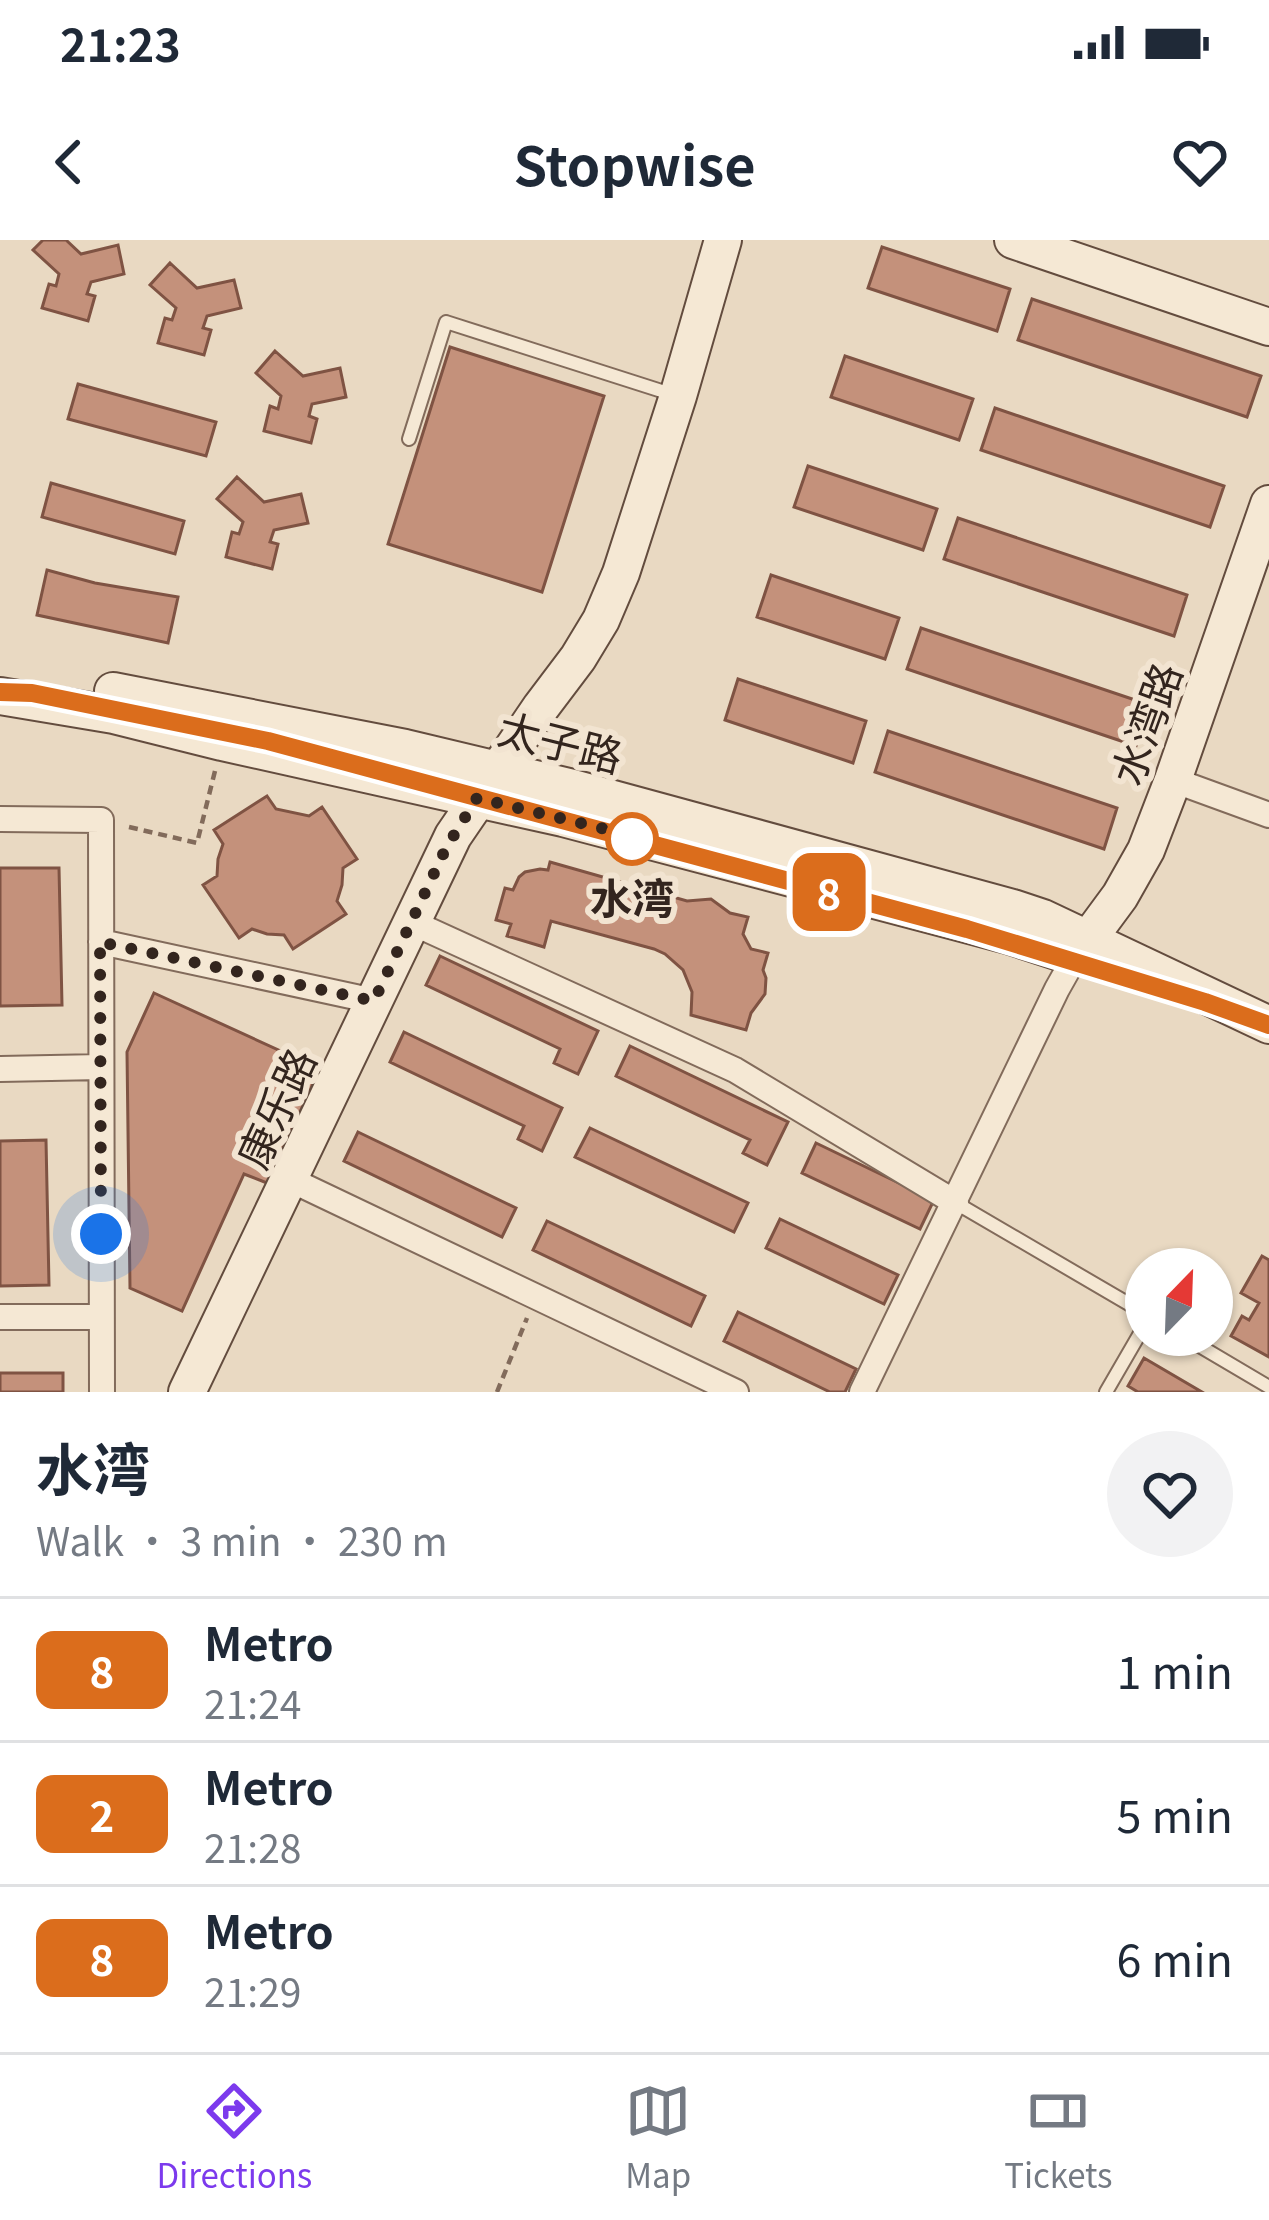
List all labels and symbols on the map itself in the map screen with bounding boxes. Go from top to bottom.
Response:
street label: 水湾路 [1094,653,1194,793]
street label: 太子路 [492,695,630,785]
marker: 水湾 [607,814,657,864]
line badge: 8 [790,853,868,931]
place label: 水湾 [590,865,674,926]
street label: 康乐路 [220,1037,328,1177]
your location [71,1204,131,1264]
north arrow [1125,1248,1233,1356]

